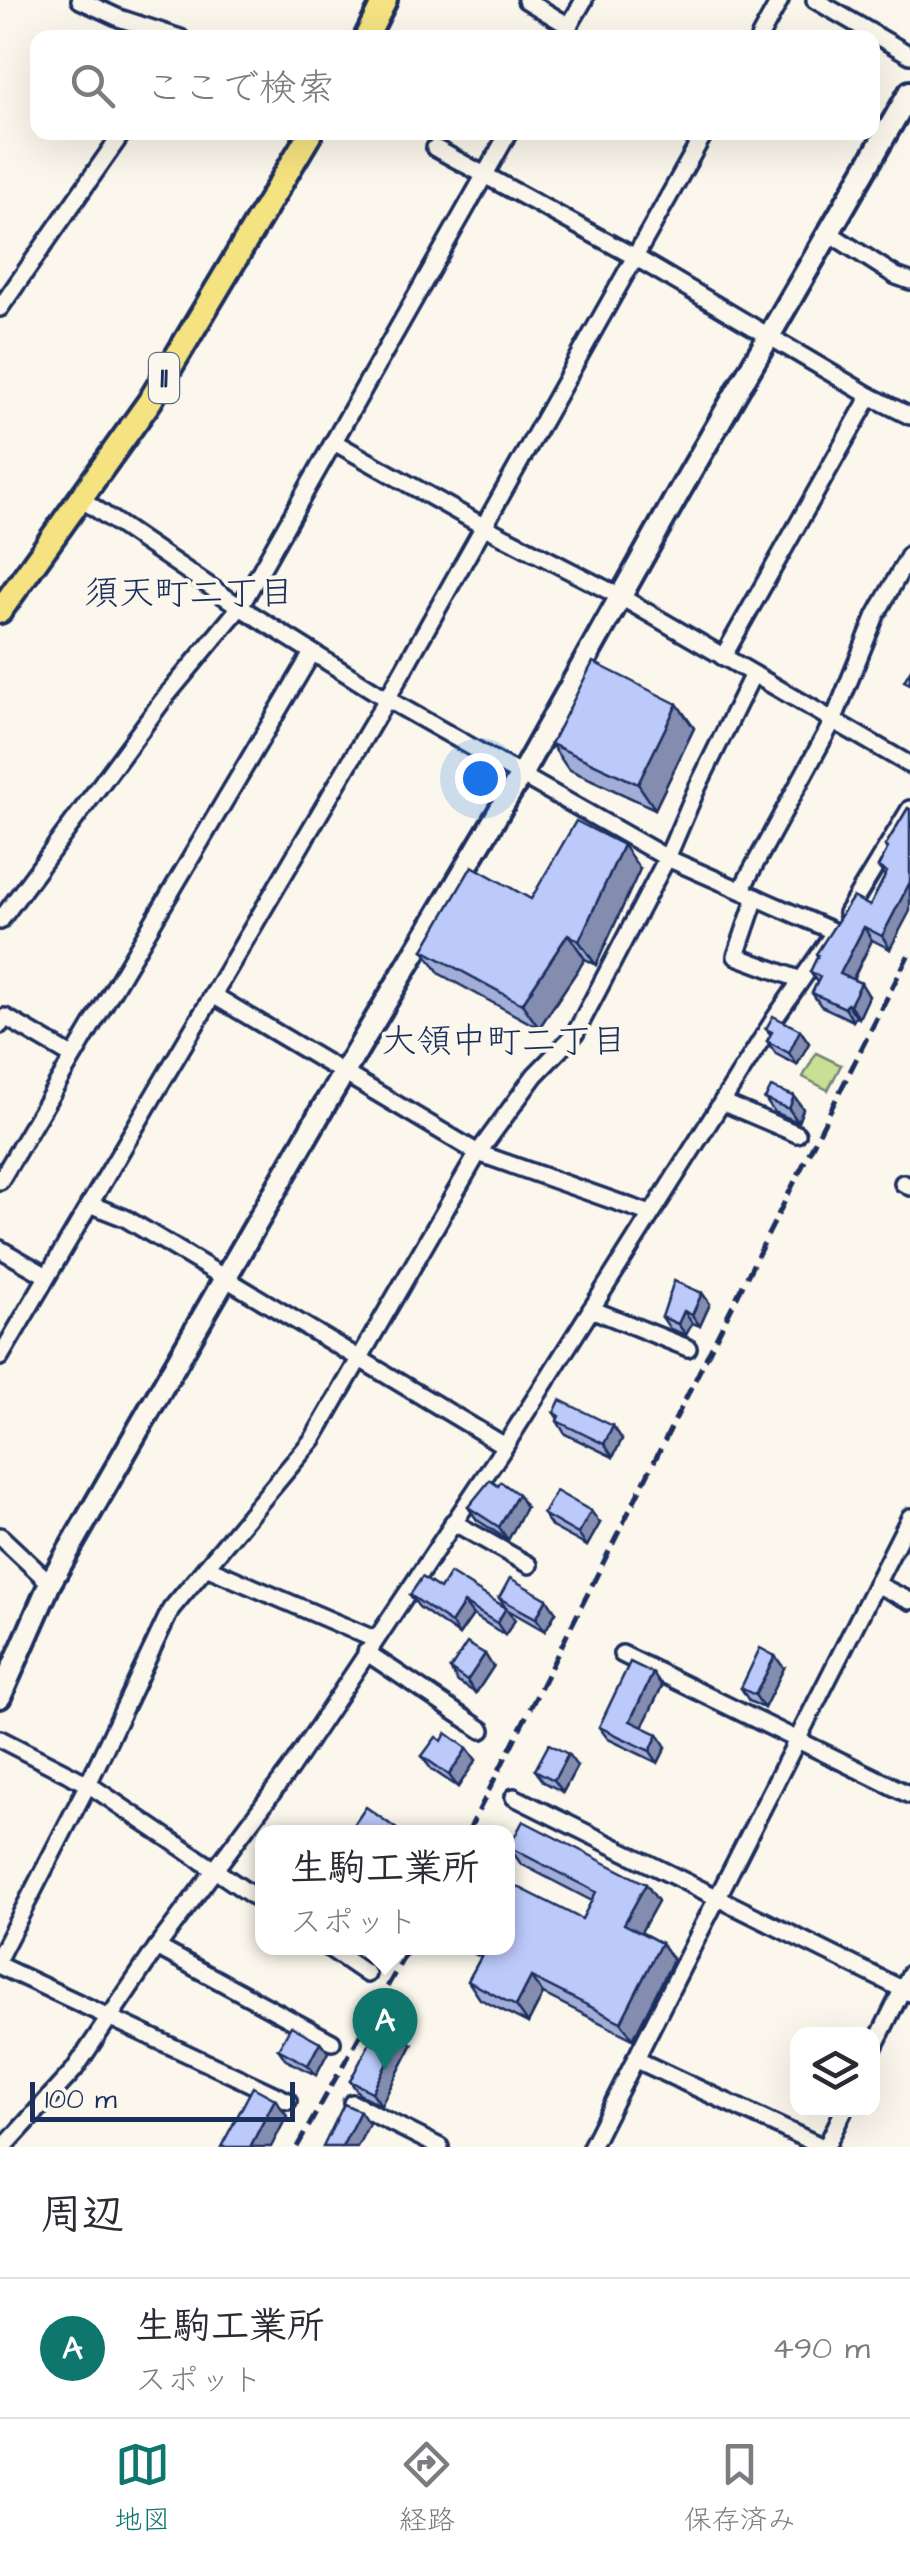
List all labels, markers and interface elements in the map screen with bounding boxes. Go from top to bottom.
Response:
search box [30,30,880,140]
icon: search [65,58,120,113]
text: ここで検索 [145,63,335,115]
road number: 11 [149,353,179,403]
district label: 須天町二丁目 [84,569,294,618]
your location [455,753,506,804]
district label: 大領中町二丁目 [381,1017,627,1066]
popup [255,1825,515,1955]
text: 生駒工業所 [290,1843,480,1895]
text: スポット [290,1900,418,1945]
pin: A [352,1988,418,2070]
map controls [790,2027,880,2117]
button: layers [790,2027,880,2117]
scale bar [30,2077,295,2122]
text: 100 m [45,2080,117,2119]
text: 周辺 [40,2187,124,2245]
text: 生駒工業所 [135,2301,325,2353]
text: A [62,2326,83,2371]
text: 490 m [772,2326,870,2371]
text: スポット [135,2358,263,2403]
tab: 地図 [114,2437,170,2540]
tab: 経路 [399,2437,455,2540]
tab: 保存済み [684,2437,796,2540]

